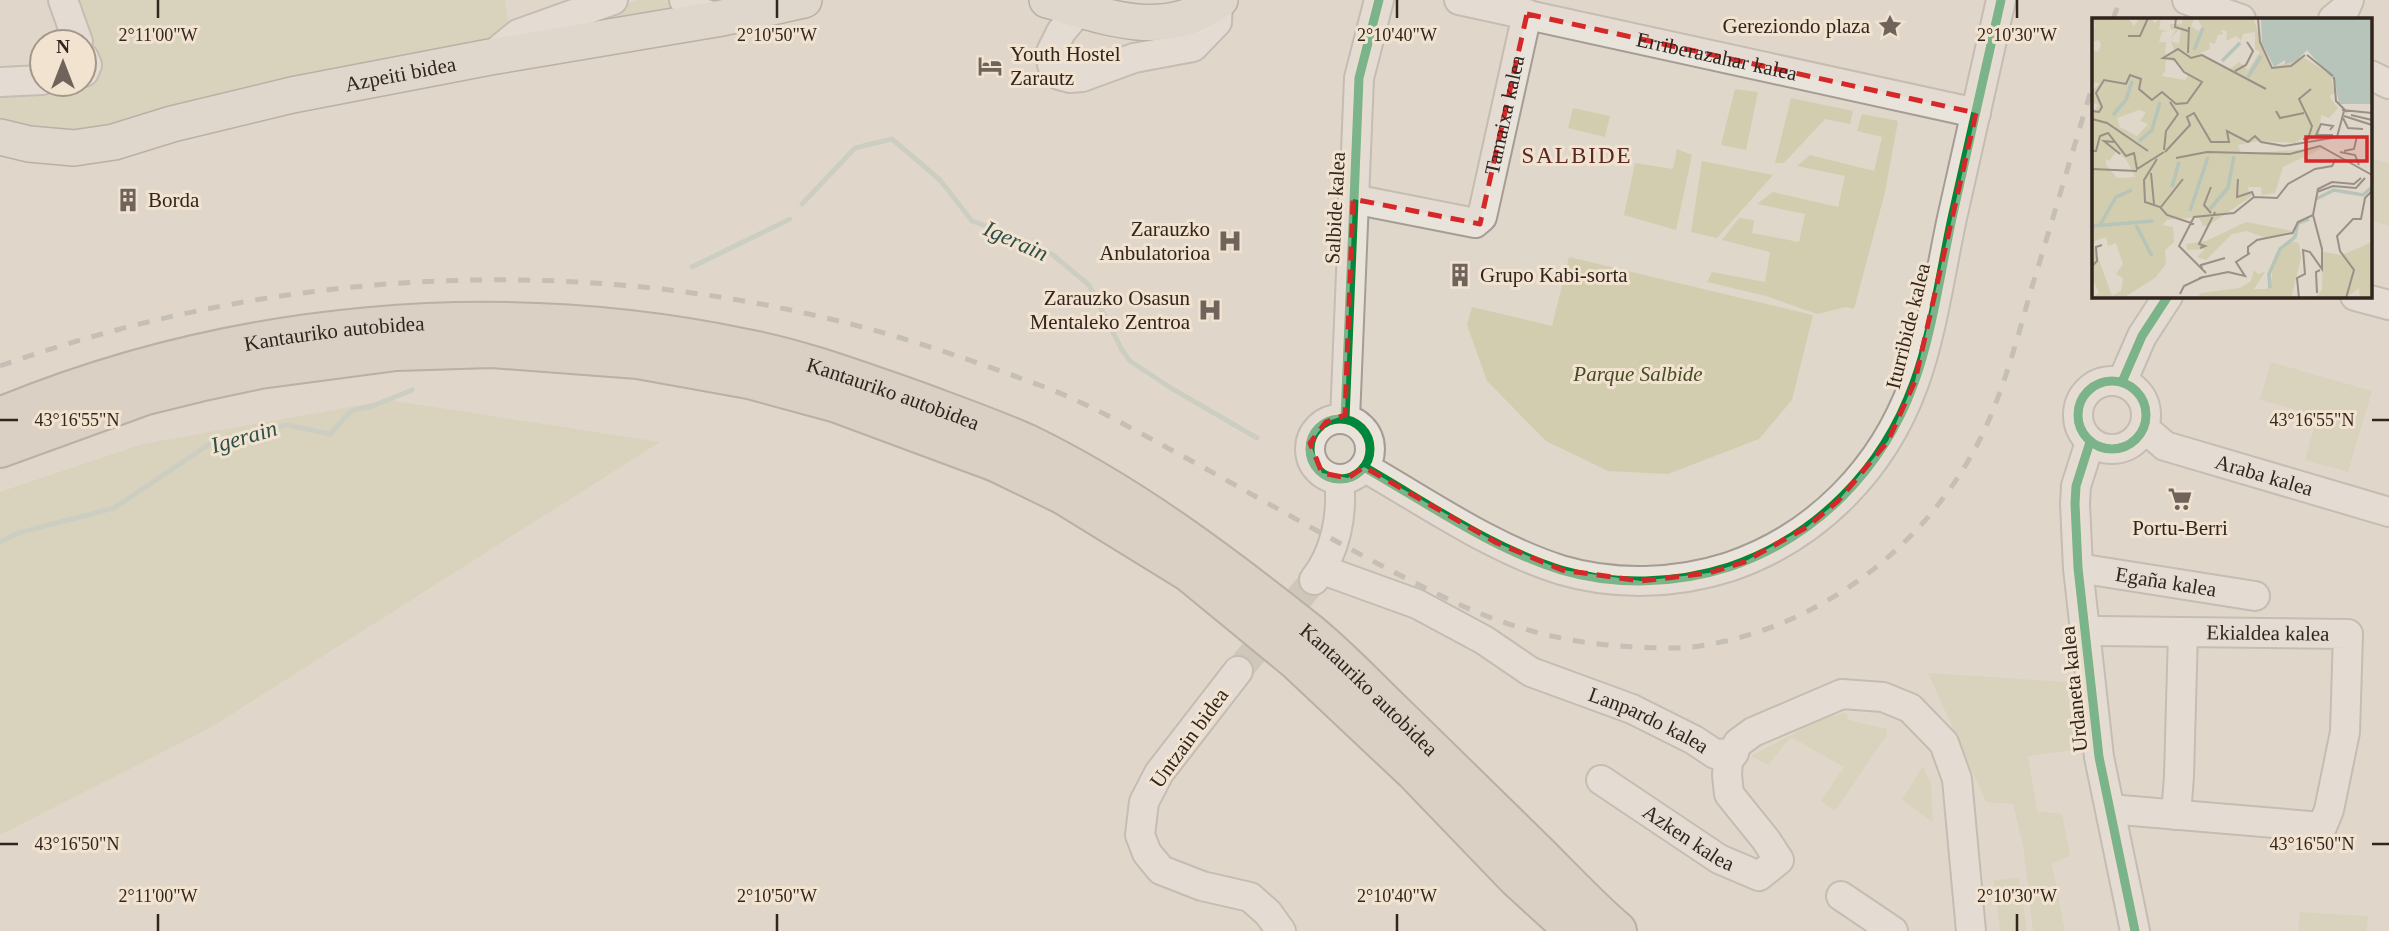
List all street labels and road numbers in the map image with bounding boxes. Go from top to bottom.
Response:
street label: Erriberazahar kalea [1634,27,1800,86]
street label: Azpeiti bidea [343,52,459,97]
street label: Tamaixa kalea [1480,52,1530,177]
street label: Salbide kalea [1320,151,1350,265]
street label: Iturribide kalea [1881,260,1935,391]
street label: Kantauriko autobidea [242,311,426,356]
street label: Kantauriko autobidea [804,352,983,435]
street label: Araba kalea [2212,449,2317,501]
street label: Egaña kalea [2114,562,2219,602]
street label: Kantauriko autobidea [1295,618,1443,762]
street label: Ekialdea kalea [2206,620,2330,646]
street label: Urdaneta kalea [2055,624,2093,753]
street label: Lanpardo kalea [1585,682,1714,759]
street label: Untzain bidea [1145,683,1234,792]
street label: Azken kalea [1638,799,1738,876]

